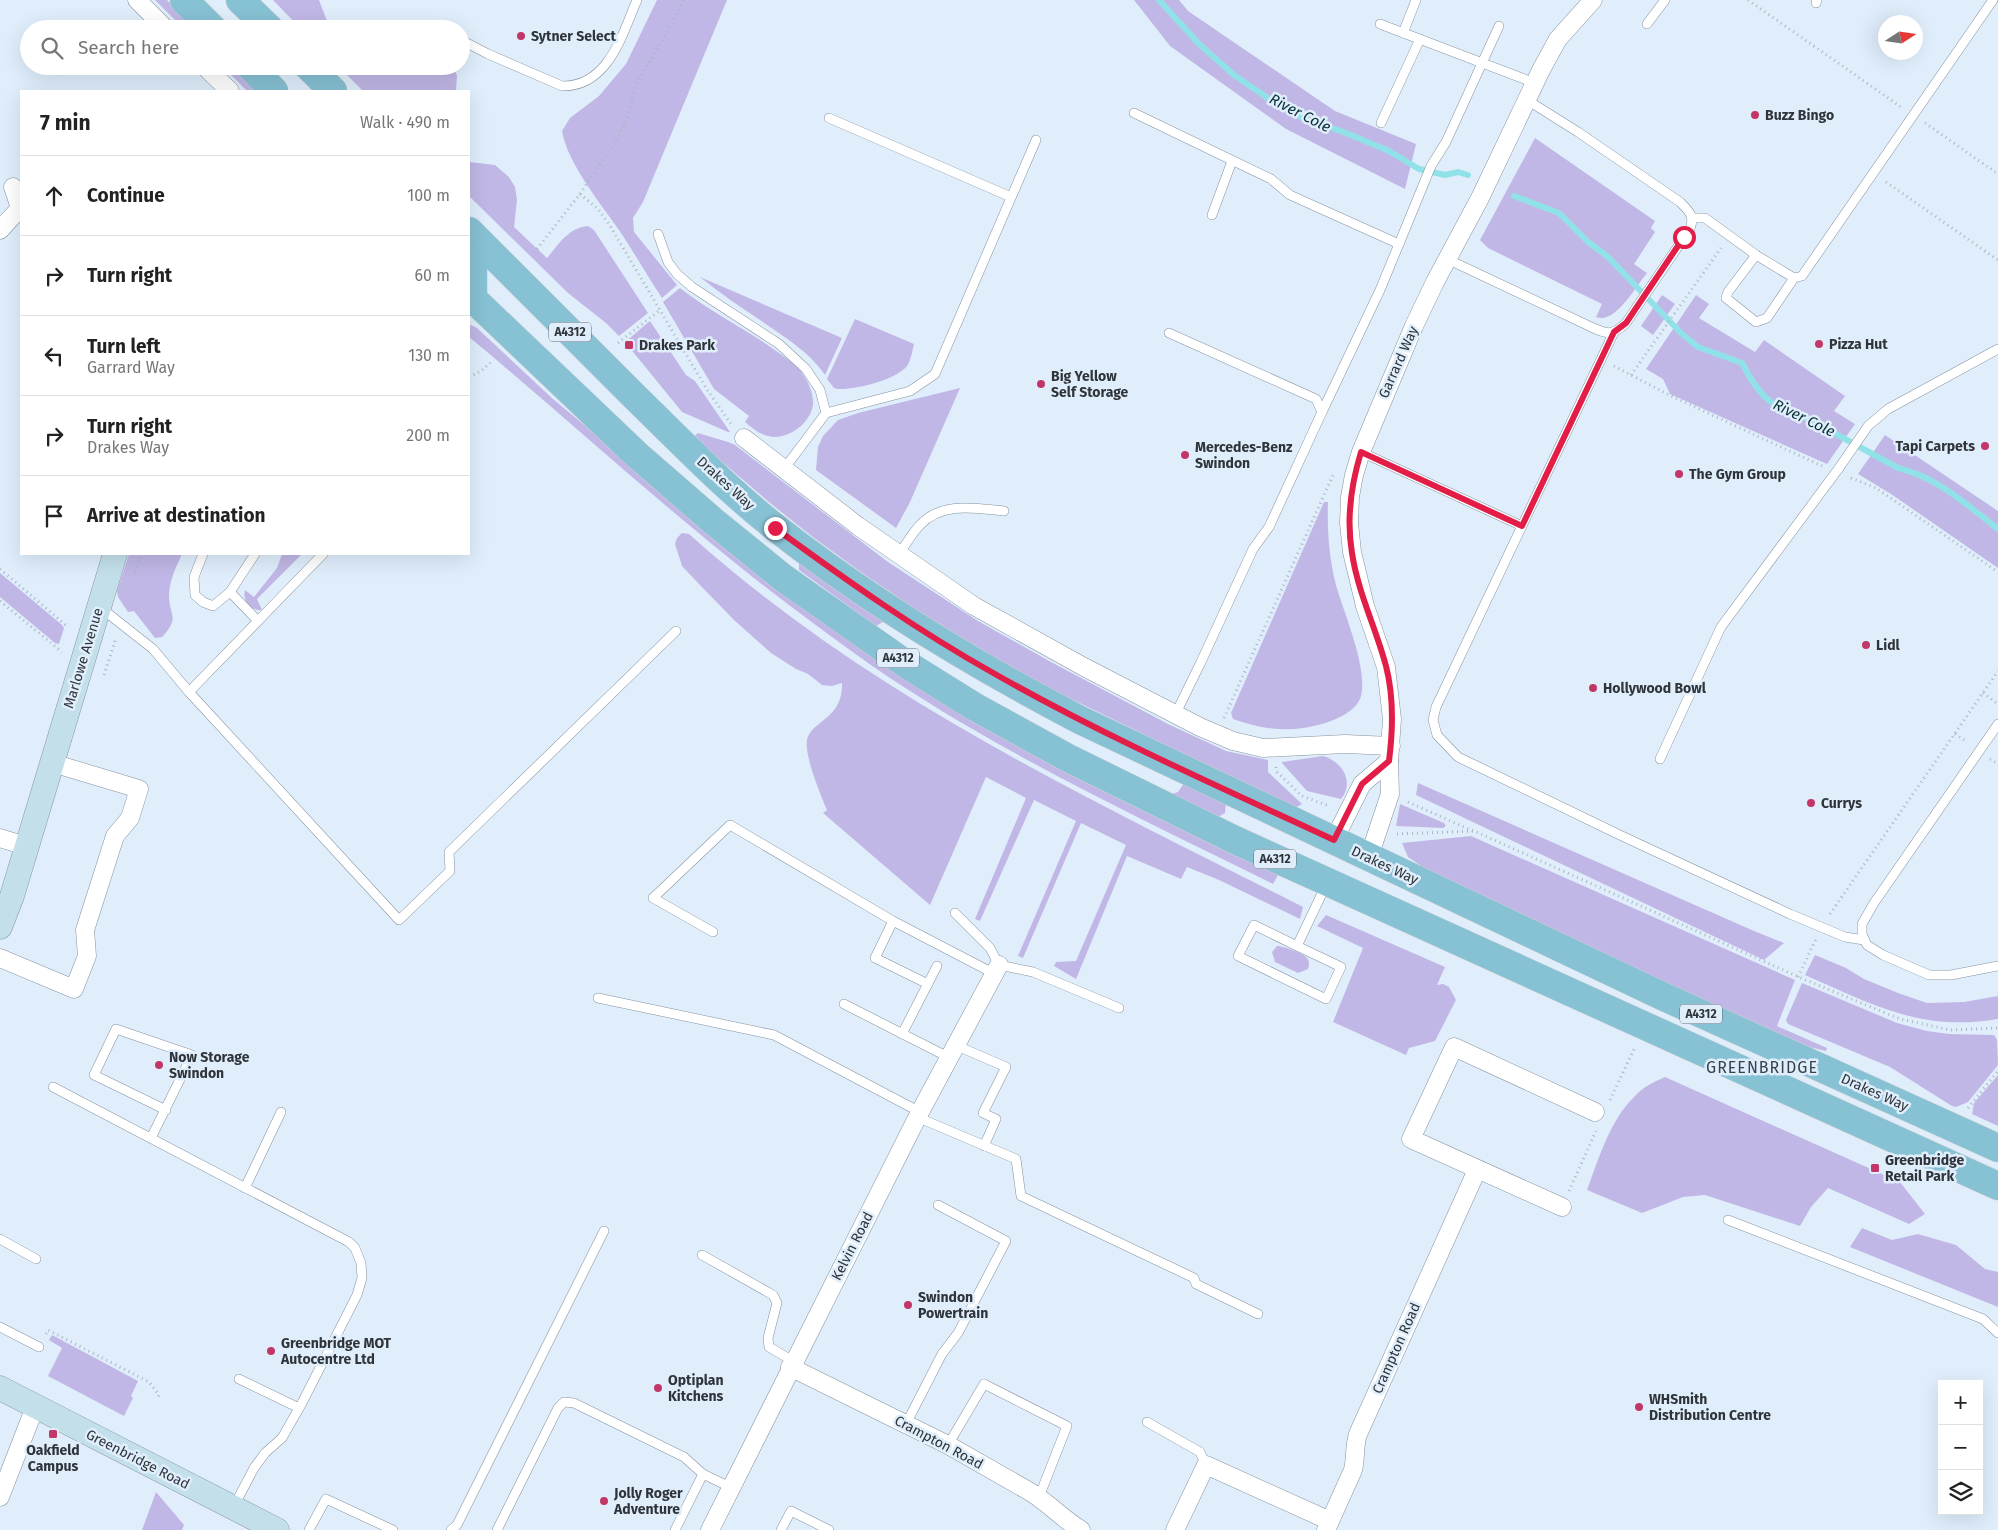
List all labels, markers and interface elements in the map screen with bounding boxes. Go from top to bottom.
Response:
north arrow [1878,15,1923,60]
search box [20,20,470,75]
place label: Sytner Select [531,28,617,45]
marker: Sytner Select [515,30,527,42]
icon: search [38,34,66,62]
text: Search here [78,36,179,59]
water label: River Cole [1266,90,1334,136]
place label: Buzz Bingo [1765,107,1834,124]
marker: Buzz Bingo [1749,109,1761,121]
text: 7 min [40,110,91,136]
text: Walk · 490 m [360,113,450,132]
icon: ahead [40,182,68,210]
text: Continue [87,184,165,207]
text: 100 m [407,186,450,205]
route start [1673,226,1696,249]
icon: right [40,262,68,290]
text: Turn right [87,264,172,287]
text: 60 m [415,266,450,285]
road number: A4312 [549,322,591,342]
street label: Garrard Way [1375,324,1422,401]
text: Turn left [87,335,161,358]
place label: Pizza Hut [1829,336,1888,353]
place label: Drakes Park [639,337,715,354]
marker: Pizza Hut [1813,338,1825,350]
marker: Drakes Park [623,339,635,351]
icon: left [40,342,68,370]
text: 130 m [408,346,450,365]
text: Garrard Way [87,358,175,377]
place label: Big Yellow Self Storage [1051,368,1129,401]
marker: Big Yellow Self Storage [1035,378,1047,390]
water label: River Cole [1770,395,1838,441]
text: Turn right [87,415,172,438]
icon: right [40,422,68,450]
text: 200 m [406,426,450,445]
text: Drakes Way [87,438,169,457]
place label: Tapi Carpets [1895,438,1975,455]
place label: Mercedes-Benz Swindon [1195,439,1293,472]
marker: Tapi Carpets [1979,440,1991,452]
marker: Mercedes-Benz Swindon [1179,449,1191,461]
street label: Drakes Way [693,453,758,514]
place label: The Gym Group [1689,466,1786,483]
marker: The Gym Group [1673,468,1685,480]
icon: arrive [40,502,68,530]
text: Arrive at destination [87,504,266,527]
route end [764,517,787,540]
street label: Marlowe Avenue [60,606,107,710]
place label: Lidl [1876,637,1901,654]
marker: Lidl [1860,639,1872,651]
road number: A4312 [877,648,919,668]
place label: Hollywood Bowl [1603,680,1707,697]
marker: Hollywood Bowl [1587,682,1599,694]
place label: Currys [1821,795,1862,812]
marker: Currys [1805,797,1817,809]
street label: Drakes Way [1349,843,1421,888]
road number: A4312 [1254,850,1296,869]
road number: A4312 [1680,1004,1722,1024]
place label: Now Storage Swindon [169,1049,250,1082]
district label: GREENBRIDGE [1706,1058,1818,1077]
marker: Now Storage Swindon [153,1059,165,1071]
street label: Drakes Way [1838,1070,1911,1115]
place label: Greenbridge Retail Park [1885,1152,1964,1185]
marker: Greenbridge Retail Park [1869,1162,1881,1174]
street label: Kelvin Road [828,1209,877,1283]
place label: Swindon Powertrain [918,1289,988,1322]
marker: Swindon Powertrain [902,1299,914,1311]
street label: Crampton Road [1369,1300,1424,1396]
place label: Greenbridge MOT Autocentre Ltd [280,1335,392,1368]
marker: Greenbridge MOT Autocentre Ltd [265,1345,277,1357]
place label: Optiplan Kitchens [668,1372,724,1405]
map controls [1938,1380,1983,1515]
button: + [1938,1380,1983,1425]
marker: Optiplan Kitchens [652,1382,664,1394]
place label: WHSmith Distribution Centre [1649,1391,1771,1424]
marker: WHSmith Distribution Centre [1633,1401,1645,1413]
street label: Crampton Road [892,1412,986,1473]
button: − [1938,1425,1983,1470]
street label: Greenbridge Road [83,1426,192,1493]
marker: Oakfield Campus [47,1428,59,1440]
place label: Oakfield Campus [26,1442,80,1475]
button: layers [1938,1470,1983,1515]
place label: Jolly Roger Adventure [613,1485,683,1518]
marker: Jolly Roger Adventure [598,1495,610,1507]

